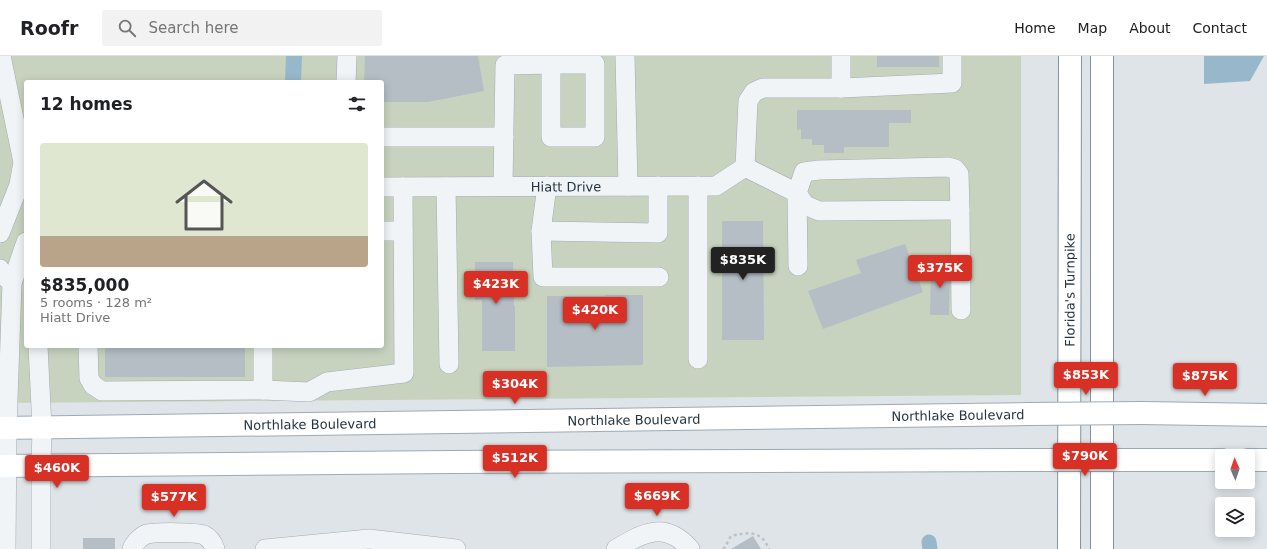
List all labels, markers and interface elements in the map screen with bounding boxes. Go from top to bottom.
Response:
search box [102,10,382,46]
text: Roofr [20,17,78,39]
icon: search [116,17,138,39]
text: Search here [148,19,238,37]
text: Home [1014,20,1056,36]
text: Map [1078,20,1107,36]
text: About [1129,20,1171,36]
text: Contact [1193,20,1247,36]
icon: filters [346,93,368,115]
text: 12 homes [40,94,133,114]
icon: home [168,169,240,241]
street label: Hiatt Drive [531,179,601,195]
street label: Florida's Turnpike [1062,233,1078,347]
pin: $835K [715,247,771,281]
text: $835K [720,252,766,267]
pin: $375K [912,255,968,289]
text: $375K [917,260,963,275]
pin: $423K [468,271,524,305]
text: $835,000 [40,275,129,295]
text: $423K [473,276,519,291]
text: 5 rooms · 128 m² [40,295,152,310]
pin: $420K [567,297,623,331]
text: $420K [572,302,618,317]
text: Hiatt Drive [40,310,110,325]
pin: $853K [1058,362,1114,396]
pin: $875K [1177,363,1233,397]
text: $853K [1063,367,1109,382]
text: $875K [1182,368,1228,383]
pin: $304K [487,371,543,405]
text: $304K [492,376,538,391]
street label: Northlake Boulevard [891,407,1025,424]
street label: Northlake Boulevard [567,412,701,428]
street label: Northlake Boulevard [243,416,377,433]
pin: $790K [1057,443,1113,477]
pin: $512K [487,445,543,479]
text: $790K [1062,448,1108,463]
north arrow [1215,449,1255,489]
map controls [1215,449,1255,537]
text: $512K [492,450,538,465]
pin: $460K [29,455,85,489]
text: $460K [34,460,80,475]
pin: $669K [629,483,685,517]
pin: $577K [146,484,202,518]
text: $669K [634,488,680,503]
text: $577K [151,489,197,504]
button: layers [1215,497,1255,537]

